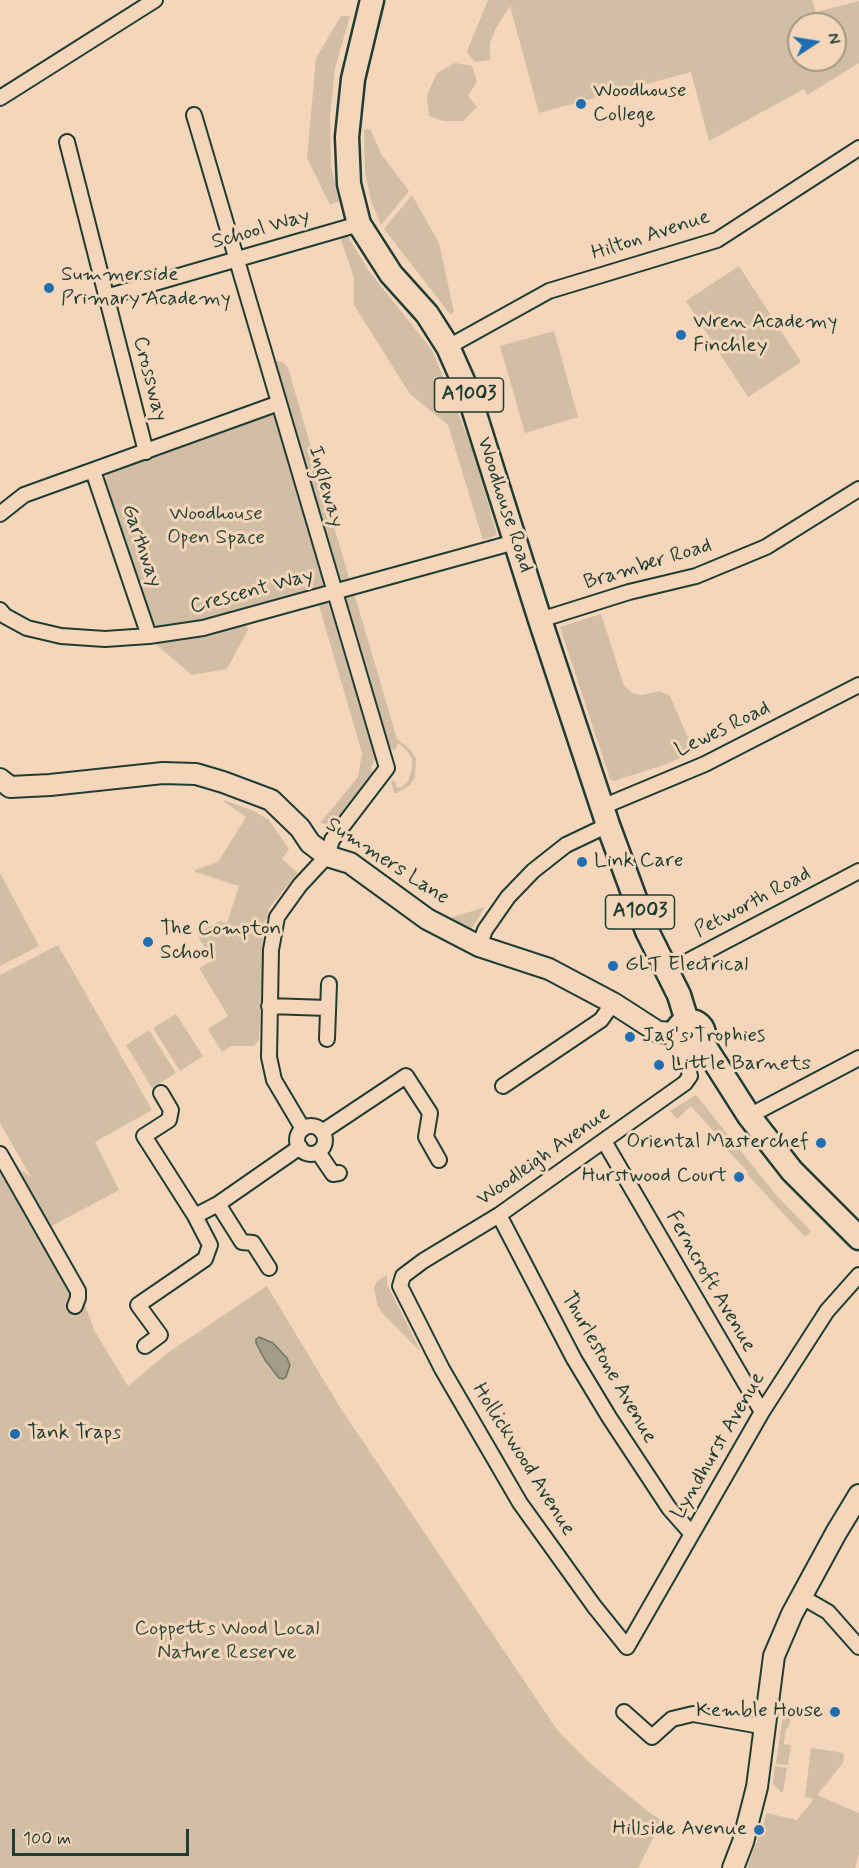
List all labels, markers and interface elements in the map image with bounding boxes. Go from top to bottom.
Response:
north arrow [787,12,847,72]
text: N [822,31,845,46]
place label: Woodhouse College [593,79,687,129]
marker: Woodhouse College [574,97,588,111]
street label: School Way [209,204,313,256]
street label: Hilton Avenue [589,205,713,267]
place label: Summerside Primary Academy [61,263,231,313]
marker: Summerside Primary Academy [42,281,56,295]
place label: Wren Academy Finchley [693,310,837,360]
marker: Wren Academy Finchley [674,328,688,342]
street label: Crossway [126,334,172,424]
road number: A1003 [434,378,504,412]
street label: Woodhouse Road [470,434,538,576]
street label: Ingleway [301,443,349,531]
street label: Garthway [115,501,167,591]
park label: Woodhouse Open Space [167,502,265,552]
street label: Bramber Road [581,534,715,596]
street label: Crescent Way [188,563,316,621]
street label: Lewes Road [671,696,775,764]
street label: Summers Lane [321,813,453,911]
place label: Link Care [594,849,683,875]
marker: Link Care [575,855,589,869]
street label: Petworth Road [691,862,815,944]
road number: A1003 [606,895,674,929]
place label: The Compton School [160,917,281,967]
marker: The Compton School [141,935,155,949]
place label: GLT Electrical [625,953,748,979]
marker: GLT Electrical [606,959,620,973]
place label: Jag's Trophies [642,1024,765,1050]
marker: Jag's Trophies [623,1030,637,1044]
place label: Little Barnets [671,1052,811,1078]
marker: Little Barnets [652,1058,666,1072]
street label: Woodleigh Avenue [473,1102,615,1212]
place label: Oriental Masterchef [626,1130,809,1156]
marker: Oriental Masterchef [814,1136,828,1150]
place label: Hurstwood Court [582,1164,727,1190]
marker: Hurstwood Court [732,1170,746,1184]
street label: Ferncroft Avenue [659,1207,761,1357]
street label: Thurlestone Avenue [554,1288,662,1448]
street label: Lyndhurst Avenue [667,1368,771,1524]
street label: Hollickwood Avenue [466,1379,580,1541]
place label: Tank Traps [27,1421,121,1447]
marker: Tank Traps [8,1427,22,1441]
park label: Coppetts Wood Local Nature Reserve [134,1617,320,1667]
place label: Kemble House [696,1699,823,1725]
marker: Kemble House [828,1705,842,1719]
scale bar [15,1817,192,1855]
place label: Hillside Avenue [613,1817,747,1843]
marker: Hillside Avenue [752,1823,766,1837]
text: 100 m [23,1827,71,1851]

